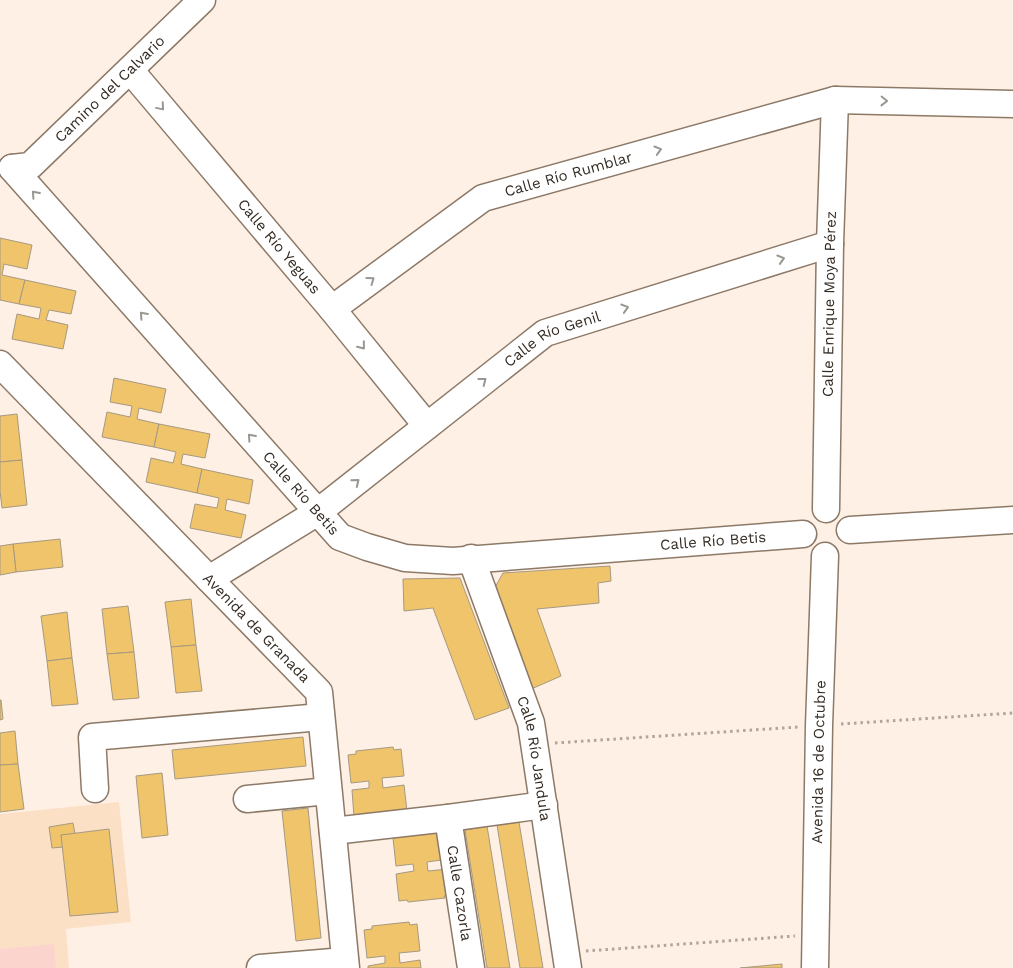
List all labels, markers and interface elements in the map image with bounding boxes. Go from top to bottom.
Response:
street label: Camino del Calvario [51,32,169,146]
one-way arrow [880,96,888,106]
one-way arrow [156,101,164,110]
one-way arrow [653,145,661,155]
street label: Calle Río Rumblar [502,148,634,201]
one-way arrow [32,191,41,200]
street label: Calle Río Yeguas [234,195,324,298]
street label: Calle Enrique Moya Pérez [819,211,840,397]
one-way arrow [776,255,784,265]
one-way arrow [365,277,375,286]
one-way arrow [621,303,629,313]
street label: Calle Río Genil [500,307,603,371]
one-way arrow [140,312,149,321]
one-way arrow [357,341,366,350]
one-way arrow [478,377,487,386]
one-way arrow [248,433,257,442]
street label: Calle Río Betis [259,447,343,539]
one-way arrow [350,479,360,488]
street label: Calle Río Betis [659,528,767,554]
street label: Avenida de Granada [199,569,314,687]
street label: Avenida 16 de Octubre [808,680,830,844]
street label: Calle Río Jandula [513,693,555,823]
street label: Calle Cazorla [443,844,476,943]

